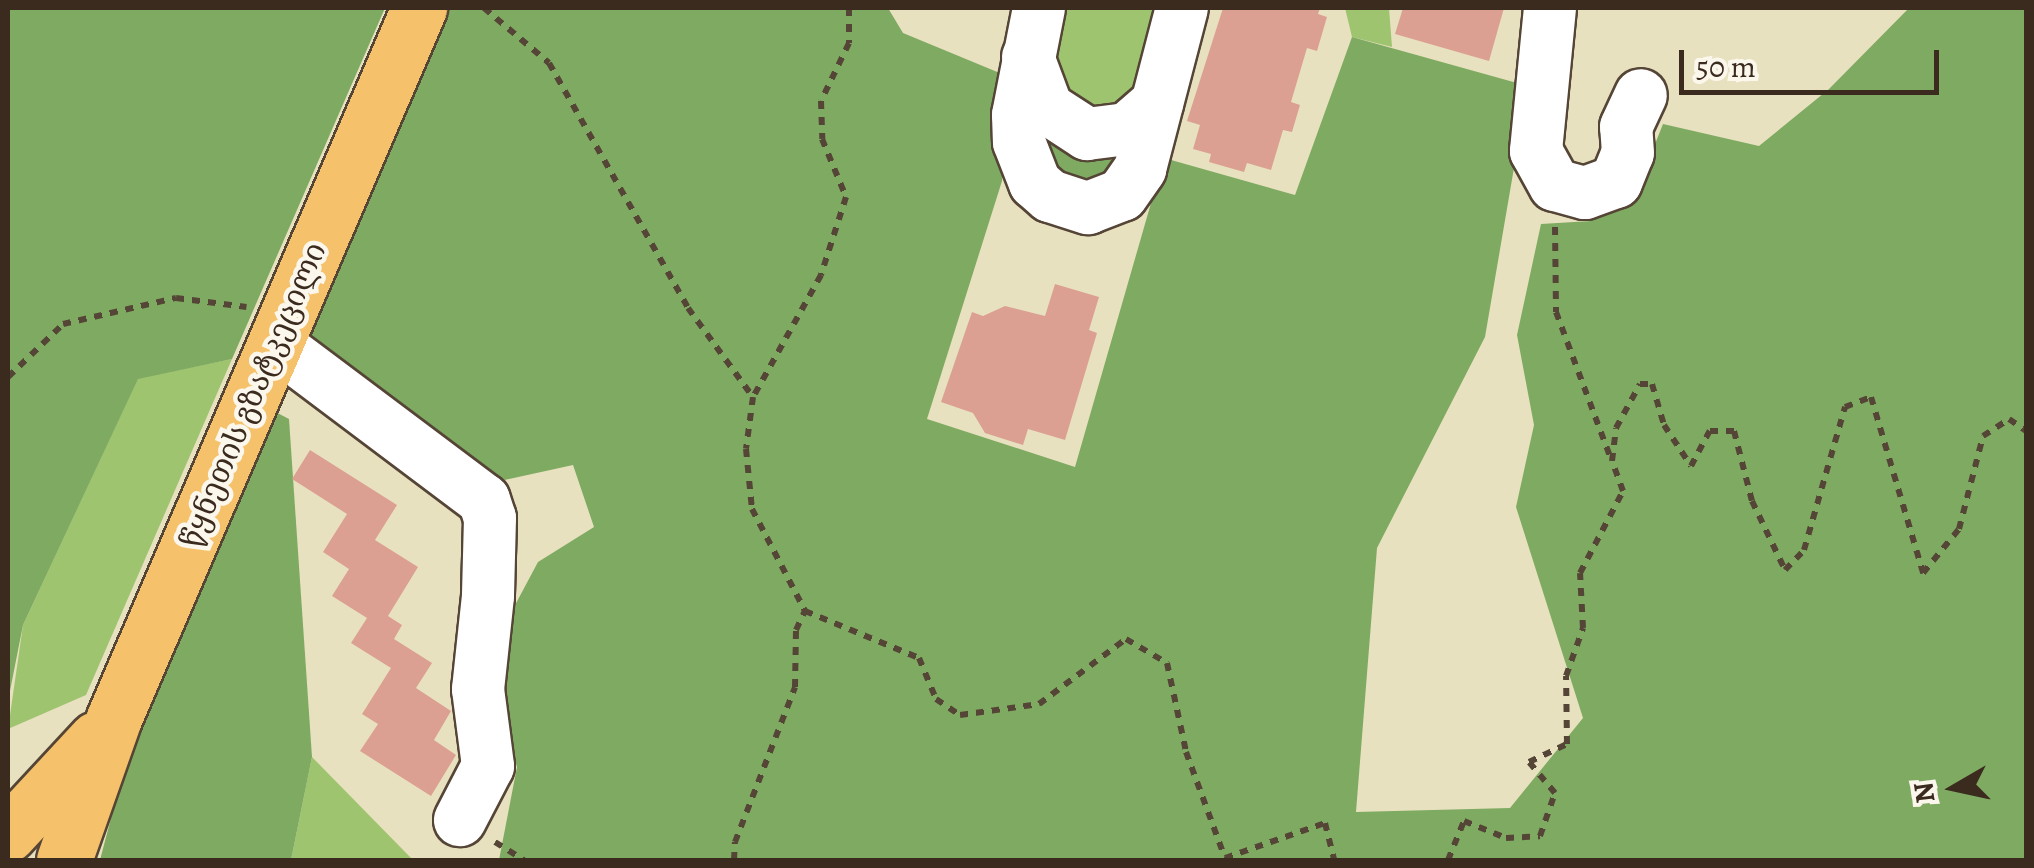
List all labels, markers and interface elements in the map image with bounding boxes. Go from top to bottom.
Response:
scale bar [1684,30,1944,92]
text: 50 m [1696,47,1756,87]
street label: წყნეთის გზატკეცილი [172,237,334,553]
north arrow [1904,738,2004,838]
text: N [1904,780,1945,806]

